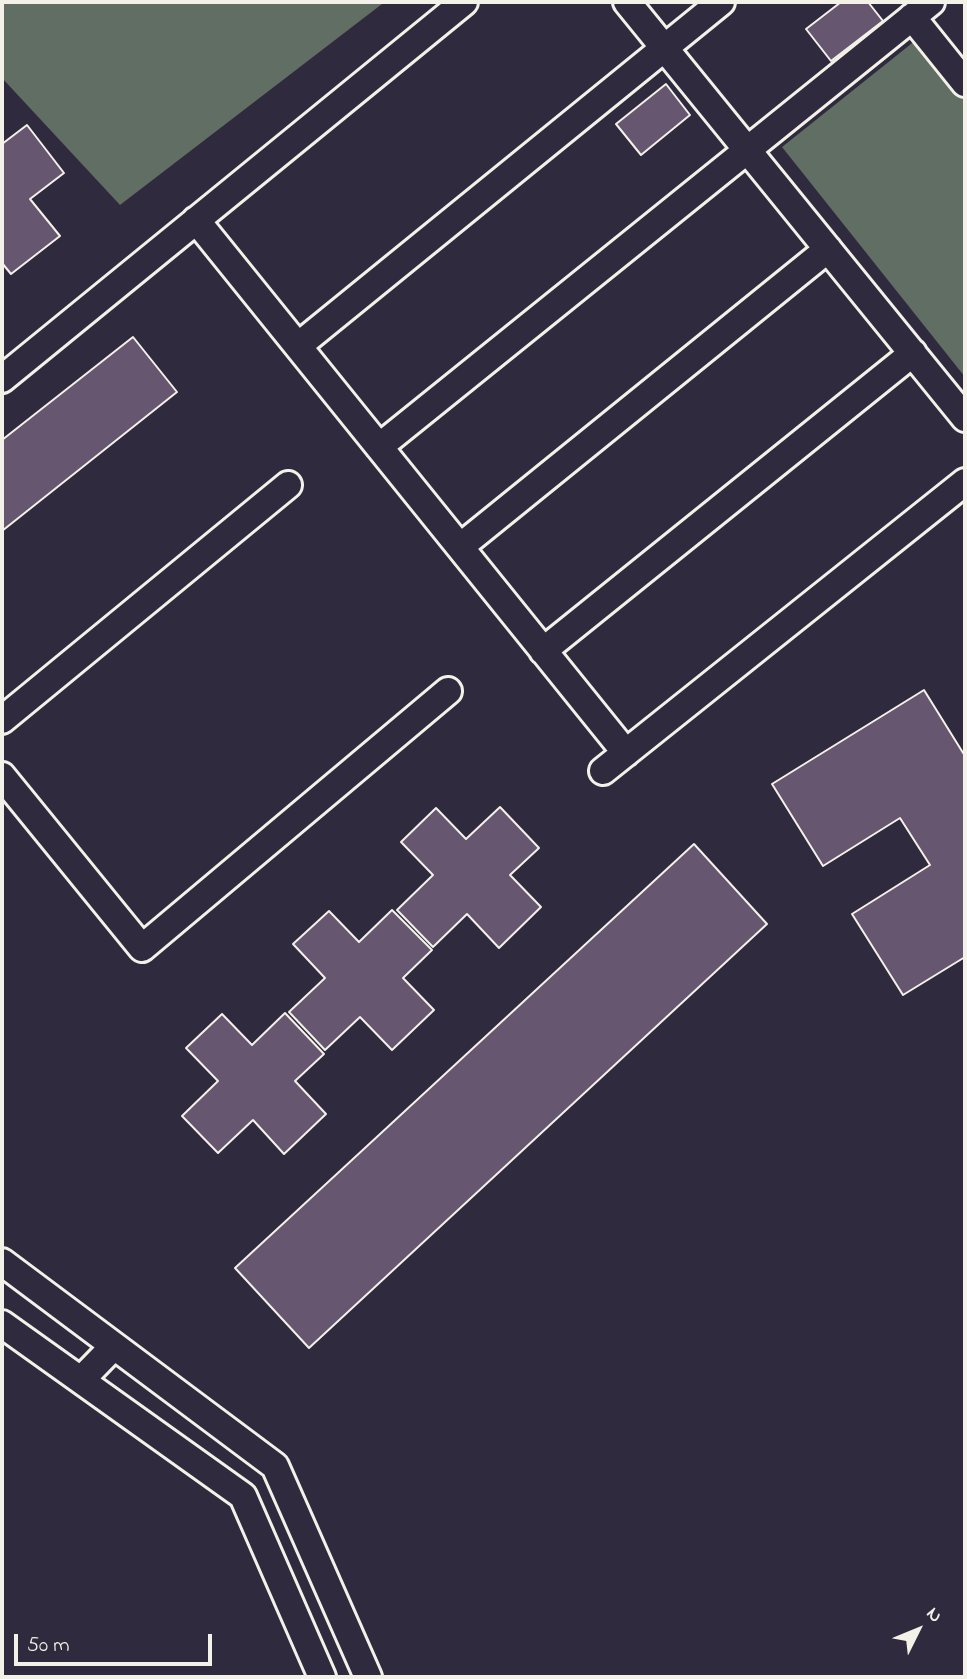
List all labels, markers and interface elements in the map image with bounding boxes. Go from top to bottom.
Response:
north arrow [883,1595,953,1665]
text: N [919,1601,948,1629]
scale bar [18,1620,215,1664]
text: 50 m [27,1631,70,1661]

